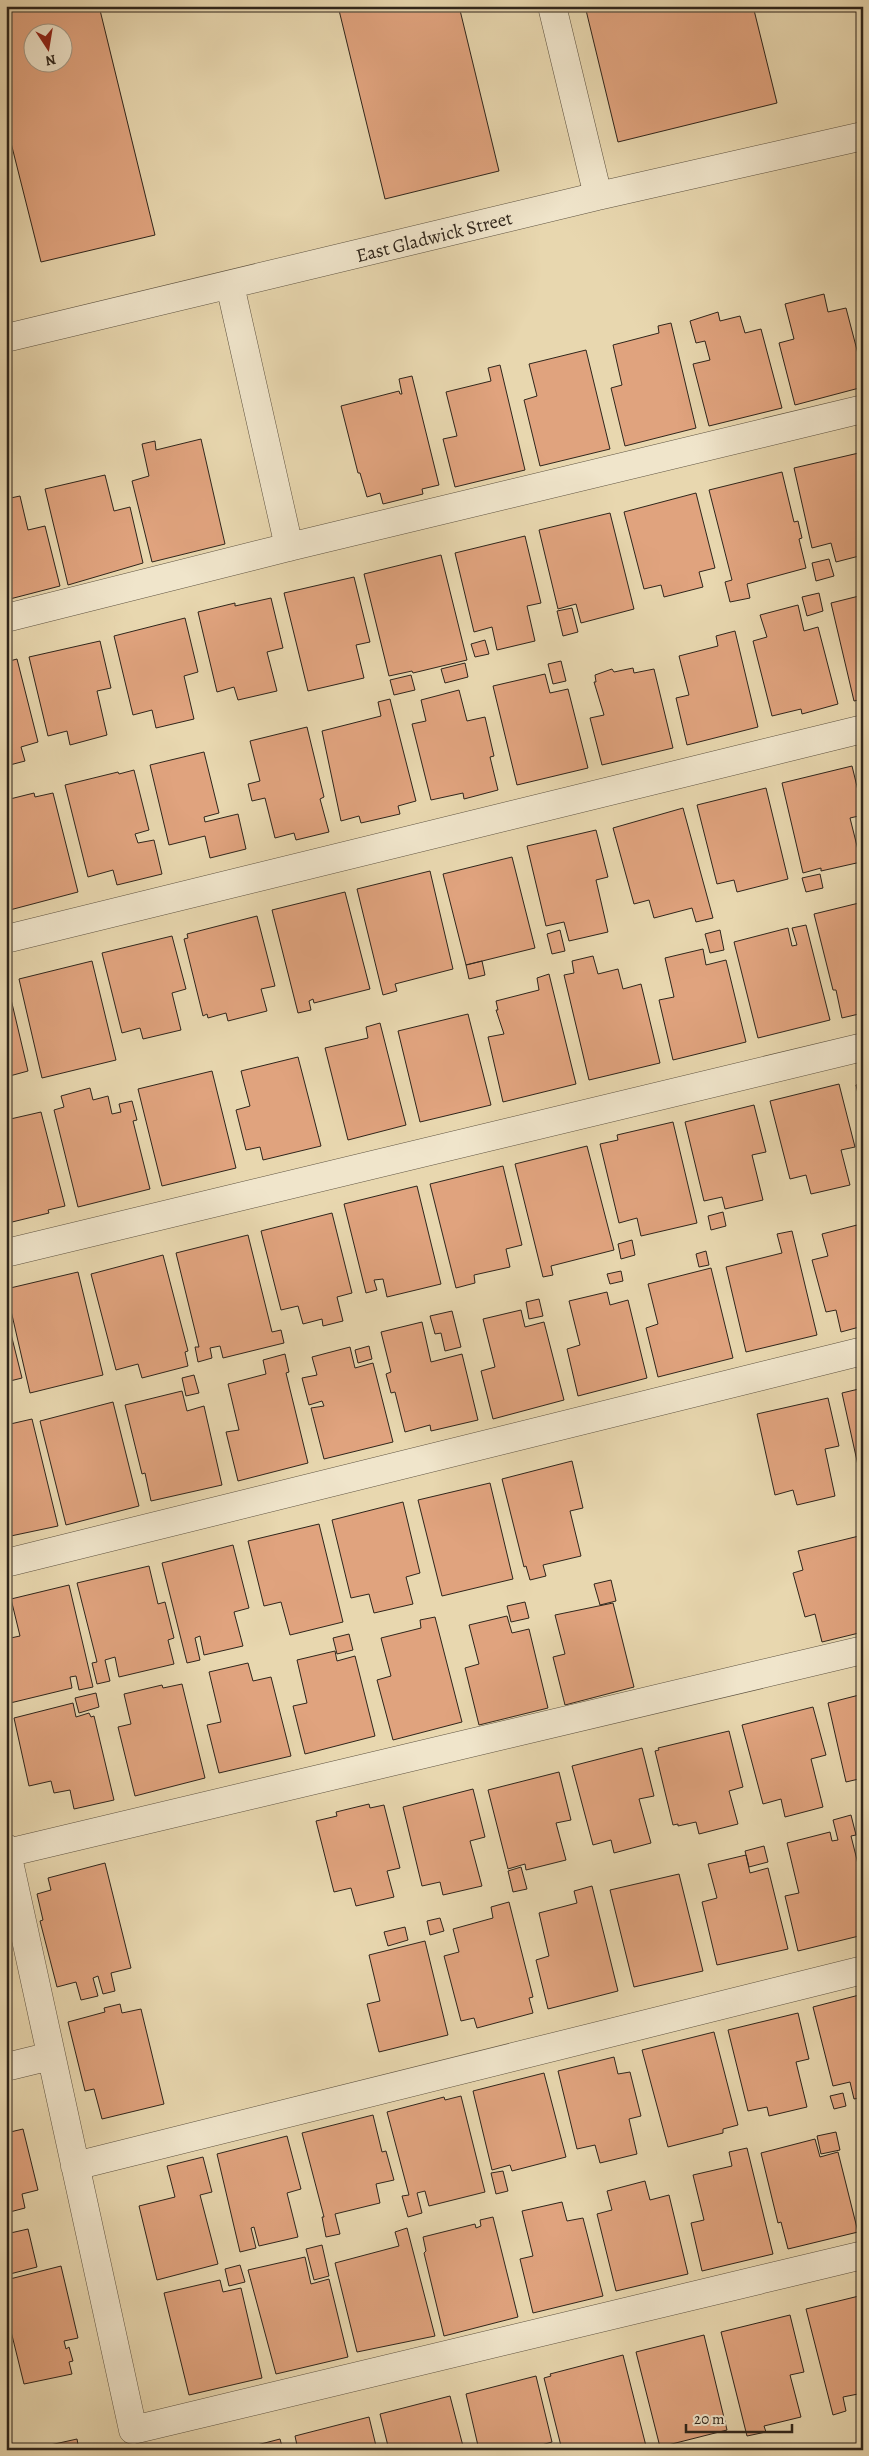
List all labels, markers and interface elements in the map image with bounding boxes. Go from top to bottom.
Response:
north arrow [22,22,72,72]
text: N [44,50,58,71]
street label: East Gladwick Street [353,205,515,269]
scale bar [686,2401,793,2433]
text: 20 m [694,2409,725,2429]

